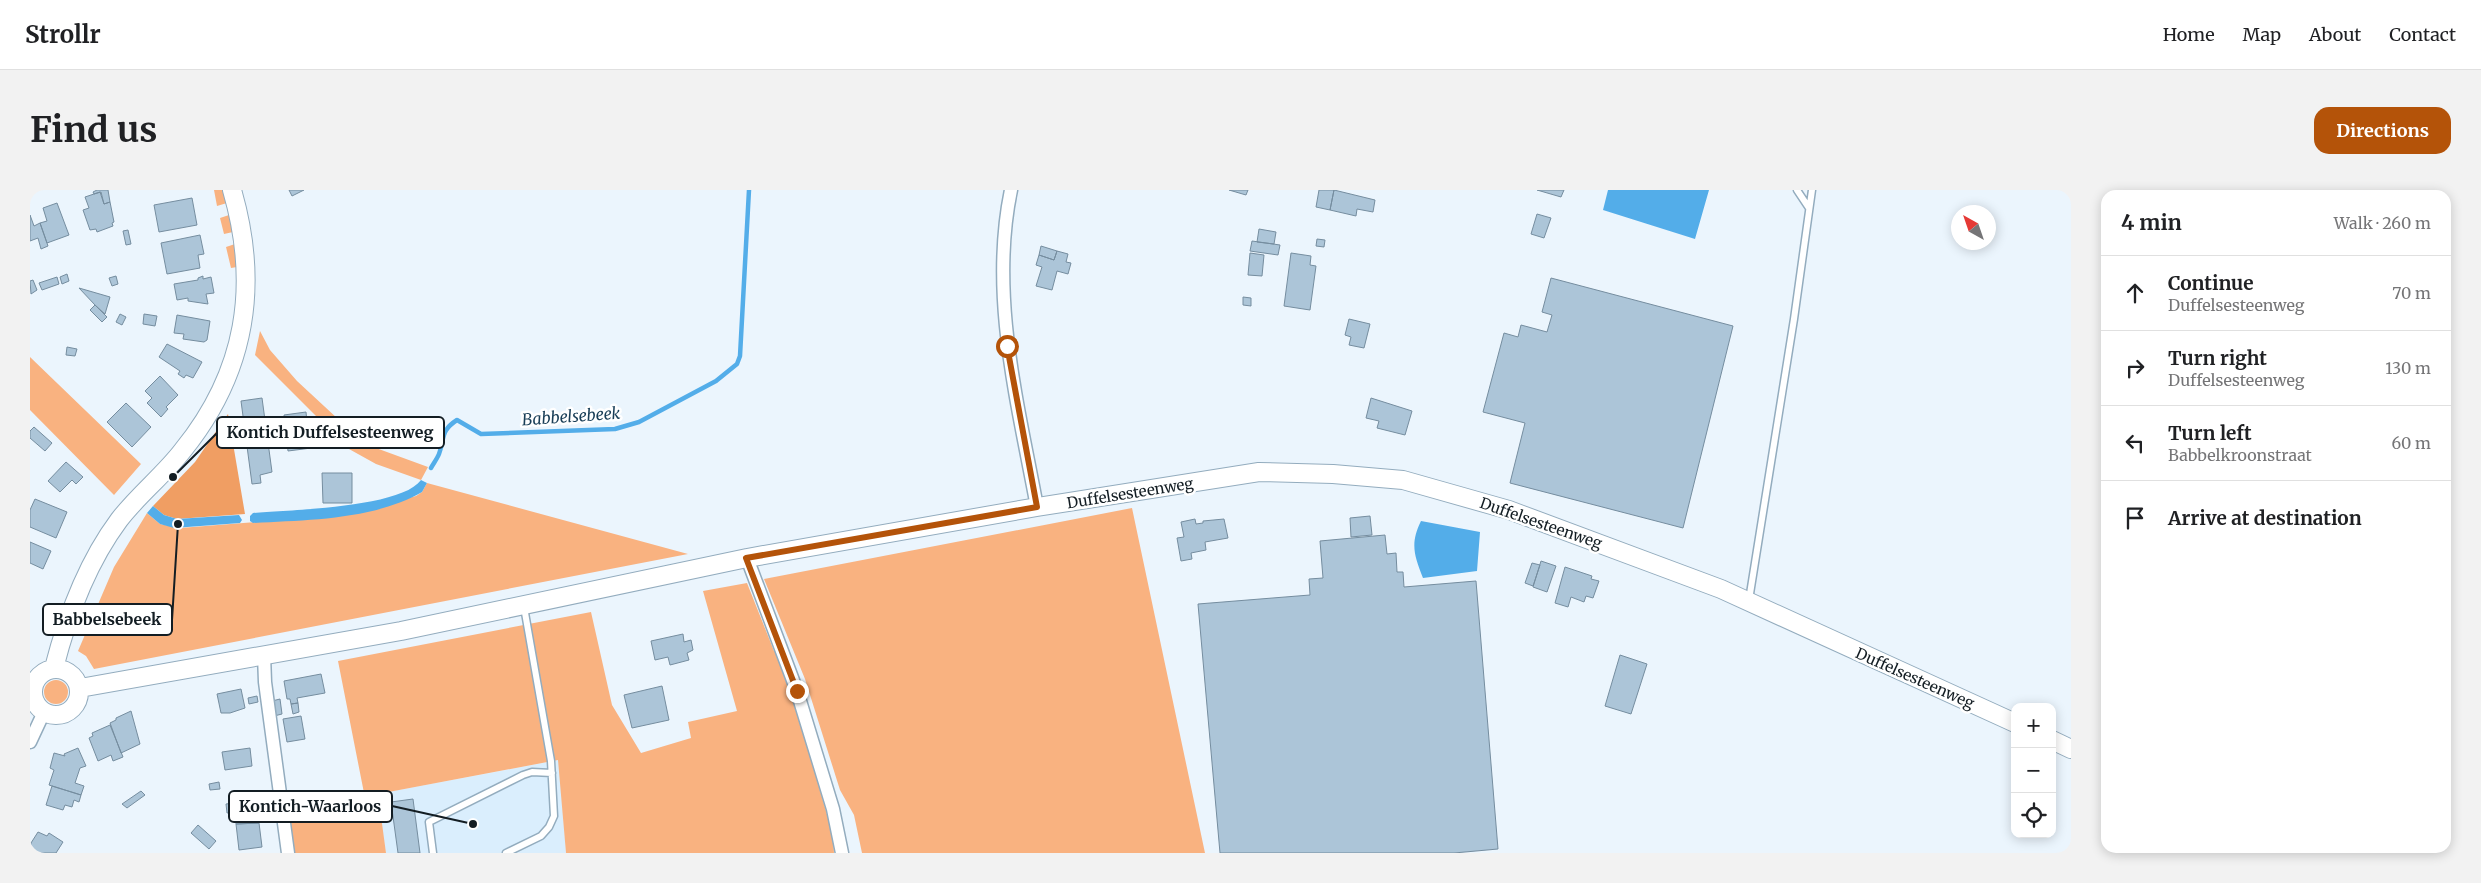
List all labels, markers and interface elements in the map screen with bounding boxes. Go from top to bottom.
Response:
text: Strollr [25,19,101,50]
text: Home [2163,23,2215,46]
text: Map [2243,23,2281,46]
text: About [2309,23,2361,46]
text: Contact [2389,23,2456,46]
button: Directions [2314,107,2451,154]
text: Find us [30,108,157,152]
north arrow [1951,205,1996,250]
text: 4 min [2121,209,2182,236]
text: Walk · 260 m [2334,213,2431,233]
text: Continue [2168,271,2254,295]
icon: ahead [2121,279,2149,307]
text: 70 m [2392,283,2431,303]
text: Duffelsesteenweg [2168,295,2305,315]
route start [996,335,1019,358]
text: Turn right [2168,346,2267,370]
icon: right [2121,354,2149,382]
text: 130 m [2385,358,2431,378]
text: Duffelsesteenweg [2168,370,2305,390]
water label: Babbelsebeek [521,403,621,429]
callout: Kontich Duffelsesteenweg [217,417,444,448]
text: Turn left [2168,421,2252,445]
text: Kontich Duffelsesteenweg [226,422,434,442]
icon: left [2121,429,2149,457]
text: 60 m [2391,433,2431,453]
text: Babbelkroonstraat [2168,445,2312,465]
street label: Duffelsesteenweg [1065,474,1195,512]
street label: Duffelsesteenweg [1477,493,1605,553]
icon: arrive [2121,504,2149,532]
text: Arrive at destination [2168,506,2362,530]
callout: Babbelsebeek [43,604,172,635]
text: Babbelsebeek [53,609,162,629]
street label: Duffelsesteenweg [1853,643,1977,713]
route end [786,680,809,703]
map controls [2011,703,2056,838]
button: + [2011,703,2056,748]
button: − [2011,748,2056,793]
callout: Kontich-Waarloos [229,791,392,822]
button: locate [2011,793,2056,838]
text: Kontich-Waarloos [239,796,381,816]

